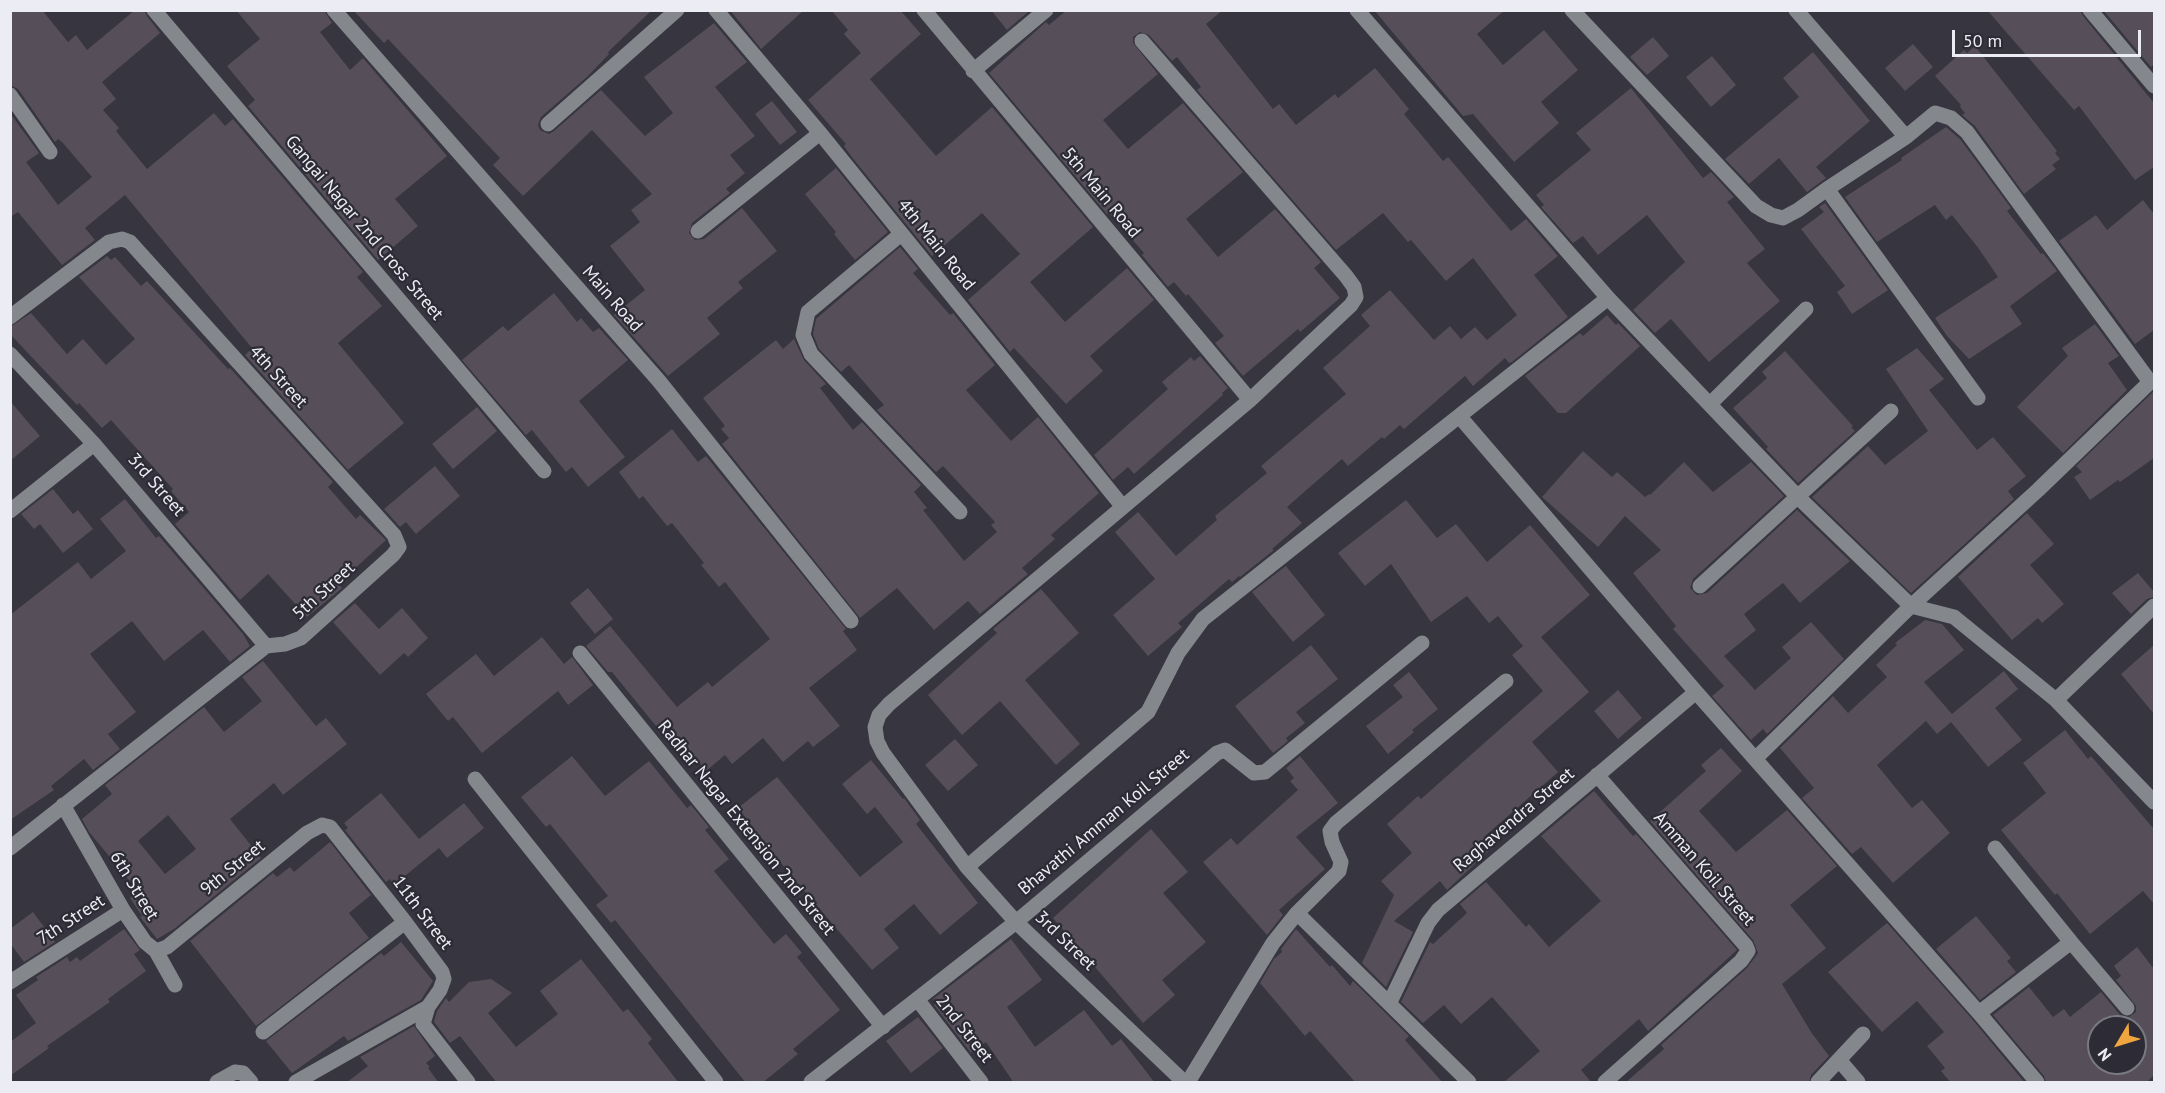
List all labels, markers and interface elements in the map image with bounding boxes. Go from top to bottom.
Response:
scale bar [1955,18,2144,56]
text: 50 m [1963,29,2002,52]
street label: Gangai Nagar 2nd Cross Street [280,131,448,325]
street label: 5th Main Road [1057,143,1145,243]
street label: 4th Main Road [893,195,979,295]
street label: Main Road [577,261,647,337]
street label: 4th Street [244,341,312,413]
street label: 3rd Street [123,449,189,521]
street label: 5th Street [288,557,360,625]
street label: Radhar Nagar Extension 2nd Street [653,716,839,940]
street label: Bhavathi Amman Koil Street [1014,744,1194,900]
street label: Raghavendra Street [1449,763,1579,877]
street label: Amman Koil Street [1649,808,1759,930]
street label: 9th Street [196,836,270,900]
street label: 6th Street [105,848,163,924]
street label: 11th Street [387,872,457,954]
street label: 7th Street [33,890,109,950]
street label: 3rd Street [1030,907,1100,975]
street label: 2nd Street [931,991,997,1067]
north arrow [2087,1015,2147,1075]
text: N [2093,1045,2116,1065]

